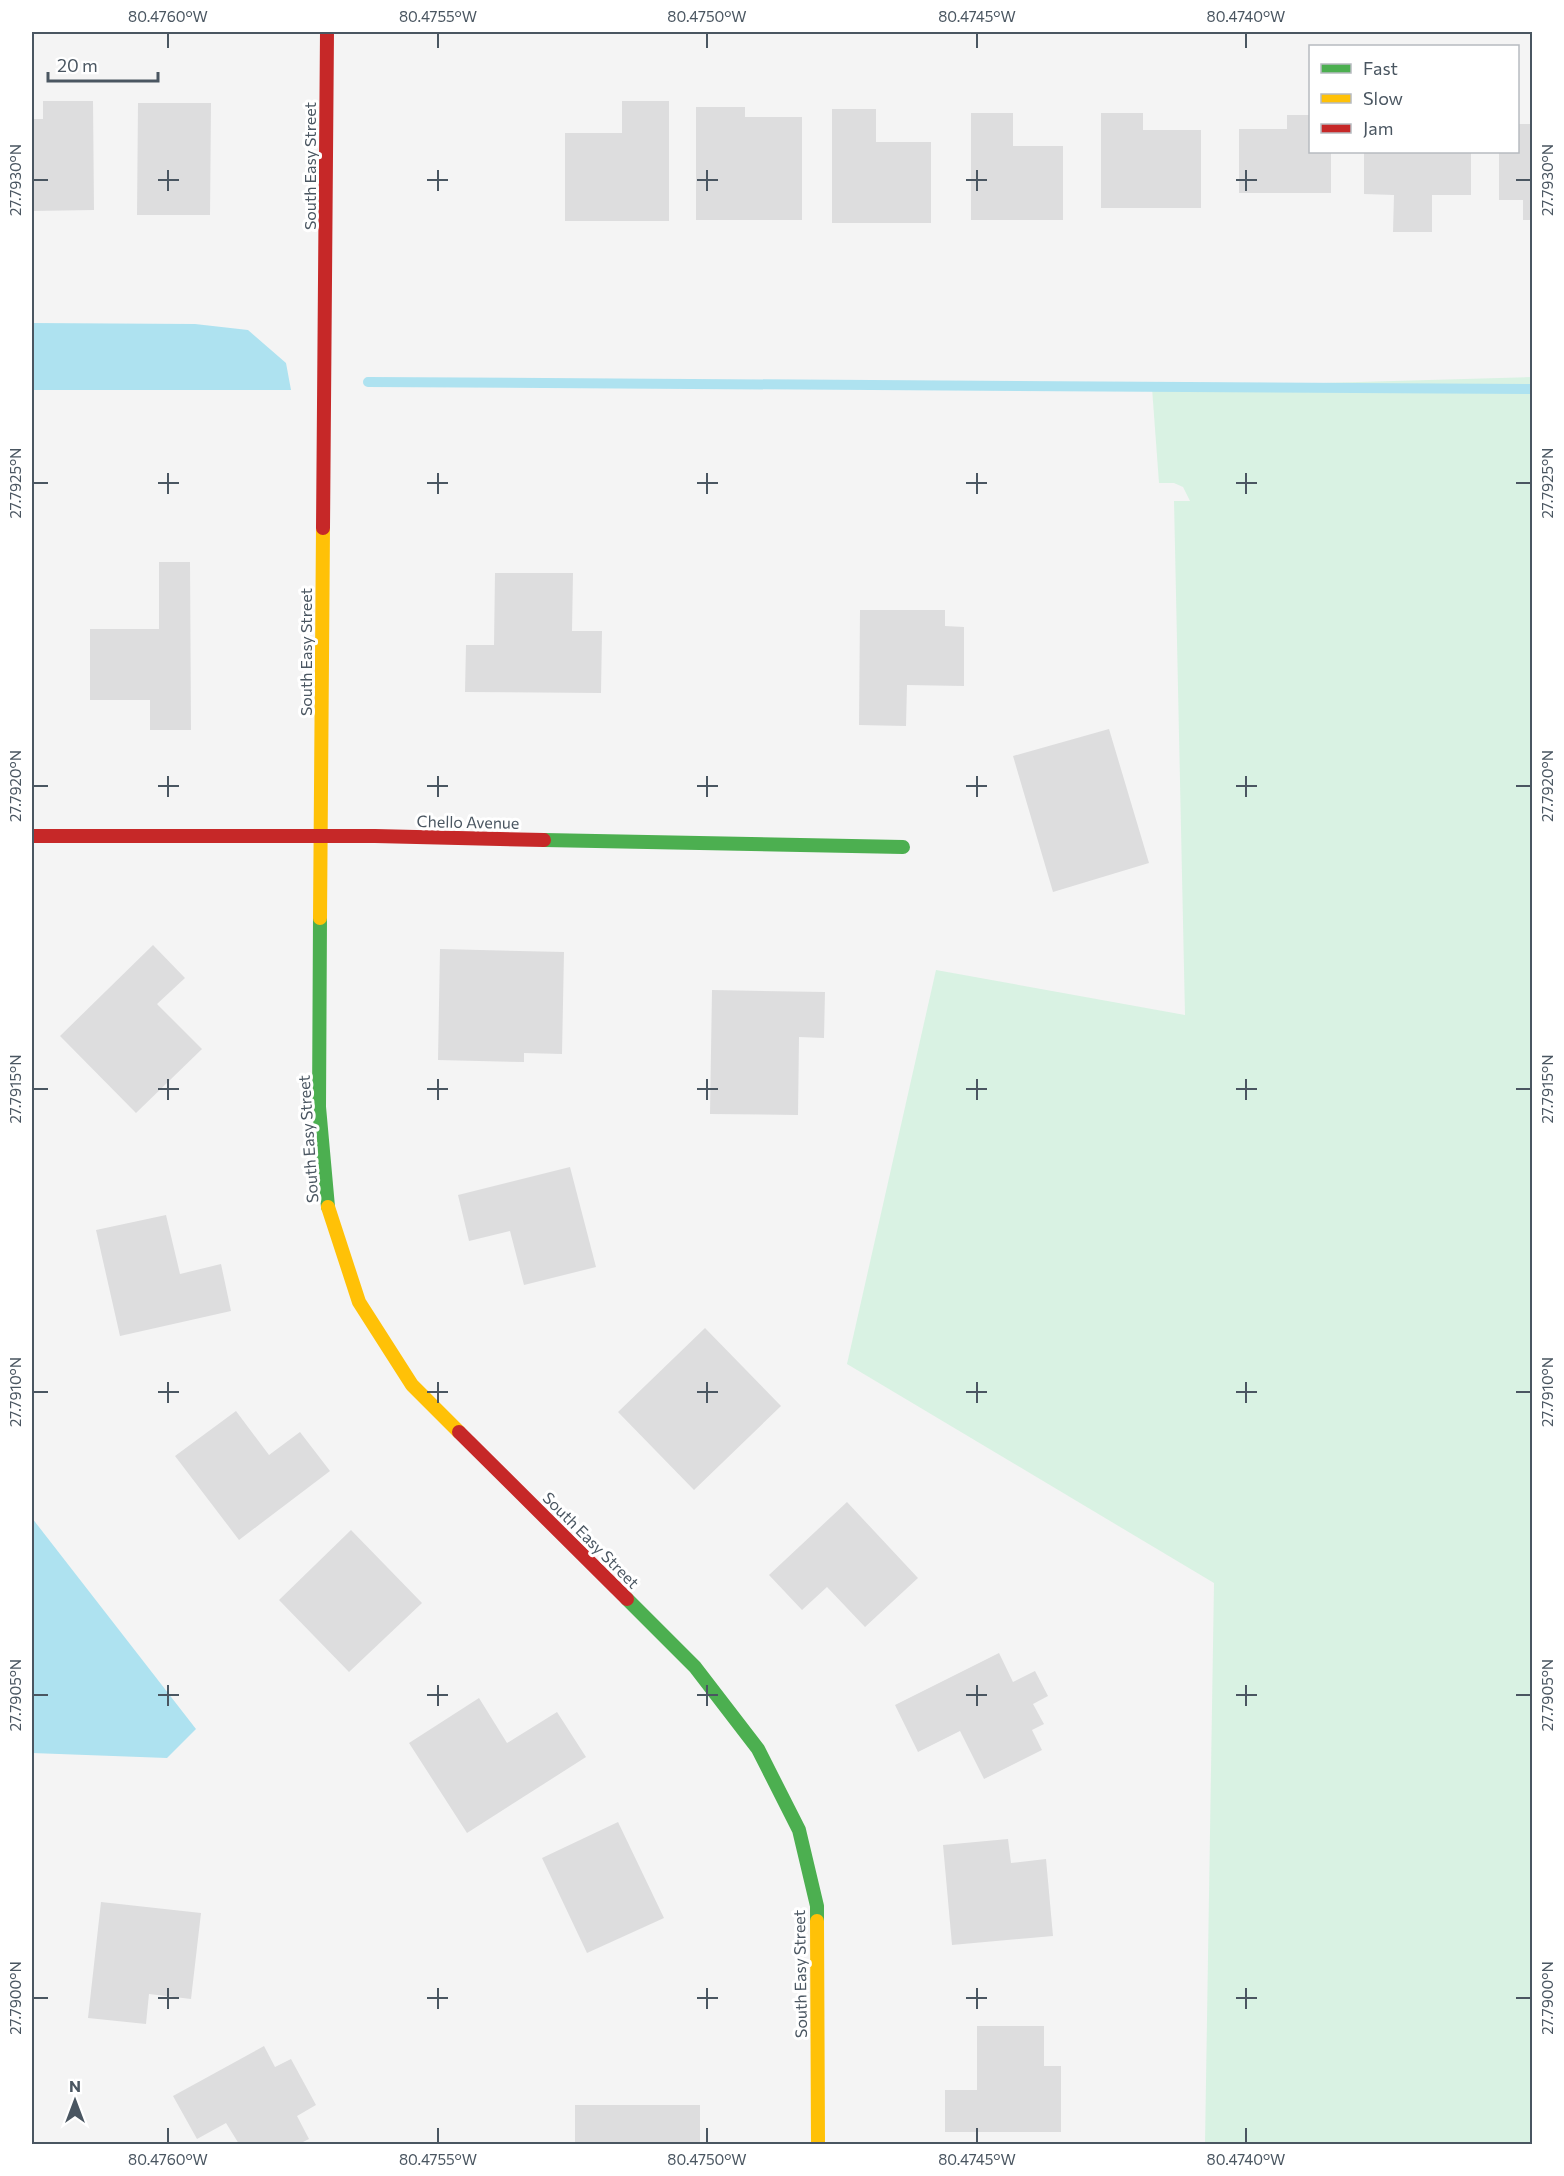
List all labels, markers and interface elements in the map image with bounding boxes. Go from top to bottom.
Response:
text: 80.4760°W [128,7,208,25]
text: 80.4755°W [399,7,477,25]
text: 80.4750°W [667,7,747,25]
text: 80.4745°W [938,7,1016,25]
text: 80.4740°W [1207,7,1285,25]
scale bar [48,45,158,83]
legend [1309,45,1519,153]
text: 20 m [57,54,98,76]
text: Fast [1363,57,1398,79]
text: Slow [1363,87,1403,109]
street label: South Easy Street [300,101,319,230]
text: Jam [1363,117,1393,139]
text: 27.7930°N [6,144,24,216]
text: 27.7930°N [1538,144,1556,216]
text: 27.7925°N [6,448,24,518]
text: 27.7925°N [1538,448,1556,518]
street label: South Easy Street [296,587,315,716]
text: 27.7920°N [6,750,24,822]
text: 27.7920°N [1538,750,1556,822]
street label: Chello Avenue [417,811,519,832]
text: 27.7915°N [6,1055,24,1123]
text: 27.7915°N [1538,1055,1556,1123]
street label: South Easy Street [294,1074,321,1204]
text: 27.7910°N [6,1357,24,1427]
text: 27.7910°N [1538,1357,1556,1427]
street label: South Easy Street [539,1488,644,1592]
text: 27.7905°N [6,1659,24,1731]
text: 27.7905°N [1538,1659,1556,1731]
street label: South Easy Street [789,1909,810,2038]
text: 27.7900°N [6,1961,24,2035]
text: 27.7900°N [1538,1961,1556,2035]
north arrow [45,2071,105,2131]
text: N [69,2076,81,2095]
text: 80.4760°W [128,2150,208,2168]
text: 80.4755°W [399,2150,477,2168]
text: 80.4750°W [667,2150,747,2168]
text: 80.4745°W [938,2150,1016,2168]
text: 80.4740°W [1207,2150,1285,2168]

